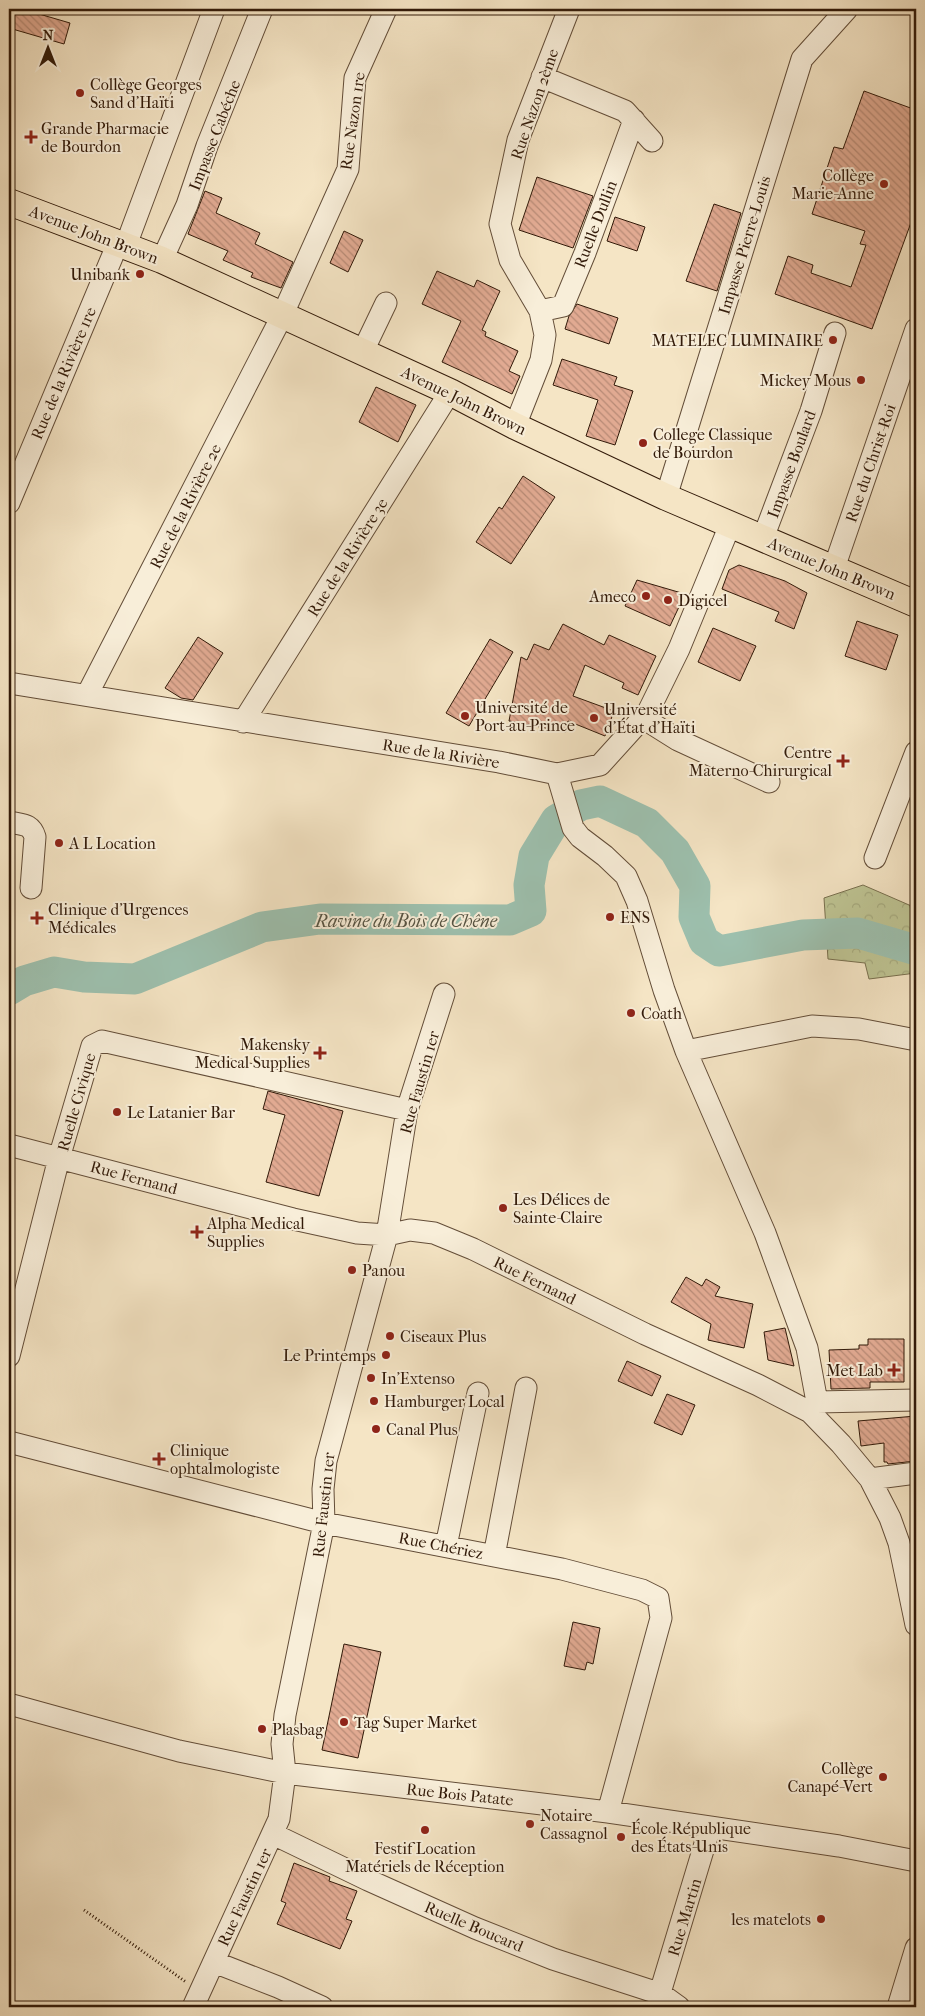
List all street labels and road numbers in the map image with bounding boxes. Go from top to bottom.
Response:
street label: Rue Nazon 2ème [507,46,562,162]
street label: Rue Nazon 1re [336,71,369,171]
street label: Impasse Cabéche [185,77,244,193]
street label: Impasse Pierre-Louis [714,173,775,317]
street label: Ruelle Dullin [570,177,621,271]
street label: Avenue John Brown [26,201,162,268]
street label: Rue de la Rivière 1re [27,304,100,442]
street label: Avenue John Brown [397,362,530,439]
street label: Rue du Christ-Roi [841,401,900,525]
street label: Impasse Boulard [763,407,820,521]
street label: Rue de la Rivière 2e [146,440,225,572]
street label: Rue de la Rivière 3e [303,494,392,620]
street label: Avenue John Brown [764,533,899,604]
street label: Rue de la Rivière [381,735,501,772]
street label: Rue Faustin 1er [396,1028,443,1136]
street label: Ruelle Civique [53,1051,100,1153]
street label: Rue Fernand [88,1157,180,1198]
street label: Rue Fernand [490,1252,579,1309]
street label: Rue Faustin 1er [309,1451,339,1559]
street label: Rue Chériez [397,1528,485,1563]
street label: Rue Bois Patate [405,1779,515,1810]
street label: Rue Faustin 1er [213,1845,276,1949]
street label: Rue Martin [664,1875,706,1958]
street label: Ruelle Boucard [422,1897,526,1956]

